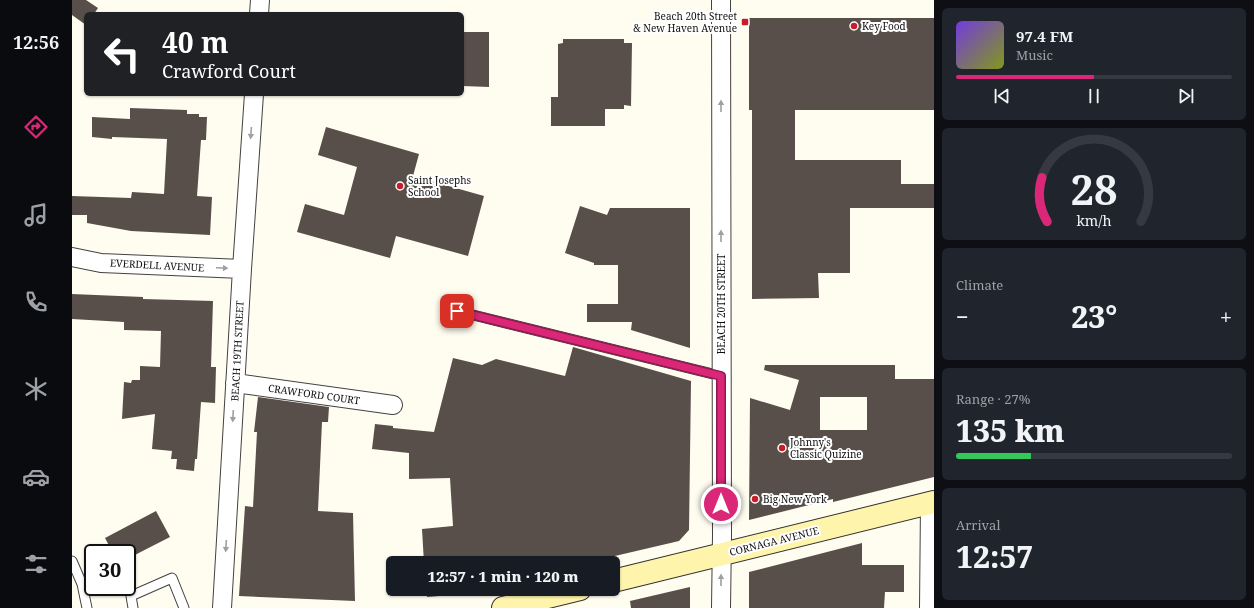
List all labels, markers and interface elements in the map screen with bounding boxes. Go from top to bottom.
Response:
place label: Beach 20th Street & New Haven Avenue [633,9,737,35]
marker: Beach 20th Street & New Haven Avenue [740,17,750,27]
place label: Key Food [862,19,906,33]
marker: Key Food [849,21,859,31]
text: 40 m [162,23,229,61]
text: 97.4 FM [1016,26,1073,46]
icon: left [96,28,148,80]
text: 12:56 [13,30,59,54]
text: Music [1016,46,1053,64]
text: Crawford Court [162,59,296,83]
icon: previous [991,85,1013,107]
icon: pause [1083,85,1105,107]
icon: next [1175,85,1197,107]
one-way arrow [718,99,724,112]
icon: directions [22,113,50,141]
one-way arrow [248,127,254,140]
text: 28 [1070,161,1118,217]
place label: Saint Josephs School [408,173,472,199]
marker: Saint Josephs School [395,181,405,191]
icon: music [22,201,50,229]
text: km/h [1076,211,1112,230]
one-way arrow [718,229,724,242]
street label: BEACH 20TH STREET [714,254,728,354]
street label: EVERDELL AVENUE [110,256,204,274]
one-way arrow [216,265,228,272]
text: Climate [956,276,1003,294]
icon: phone [22,288,50,316]
pin [440,294,474,328]
text: 23° [1071,296,1117,337]
street label: BEACH 19TH STREET [227,300,247,402]
icon: arrive [446,300,468,322]
text: − [956,301,969,331]
text: + [1220,301,1232,331]
icon: climate [22,375,50,403]
street label: CRAWFORD COURT [267,381,361,407]
text: Range · 27% [956,390,1030,408]
one-way arrow [230,410,237,422]
text: 135 km [956,410,1065,451]
place label: Johnny's Classic Quizine [789,435,862,461]
marker: Johnny's Classic Quizine [777,443,787,453]
icon: car [22,463,50,491]
position arrow [700,483,742,525]
place label: Big New York [763,492,827,506]
marker: Big New York [750,494,760,504]
text: Arrival [956,516,1000,534]
street label: CORNAGA AVENUE [728,523,820,559]
text: 12:57 [956,536,1033,577]
one-way arrow [222,540,229,552]
speed limit sign: 30 [84,544,136,596]
icon: filters [22,550,50,578]
text: 12:57 · 1 min · 120 m [427,566,579,586]
one-way arrow [718,573,724,586]

